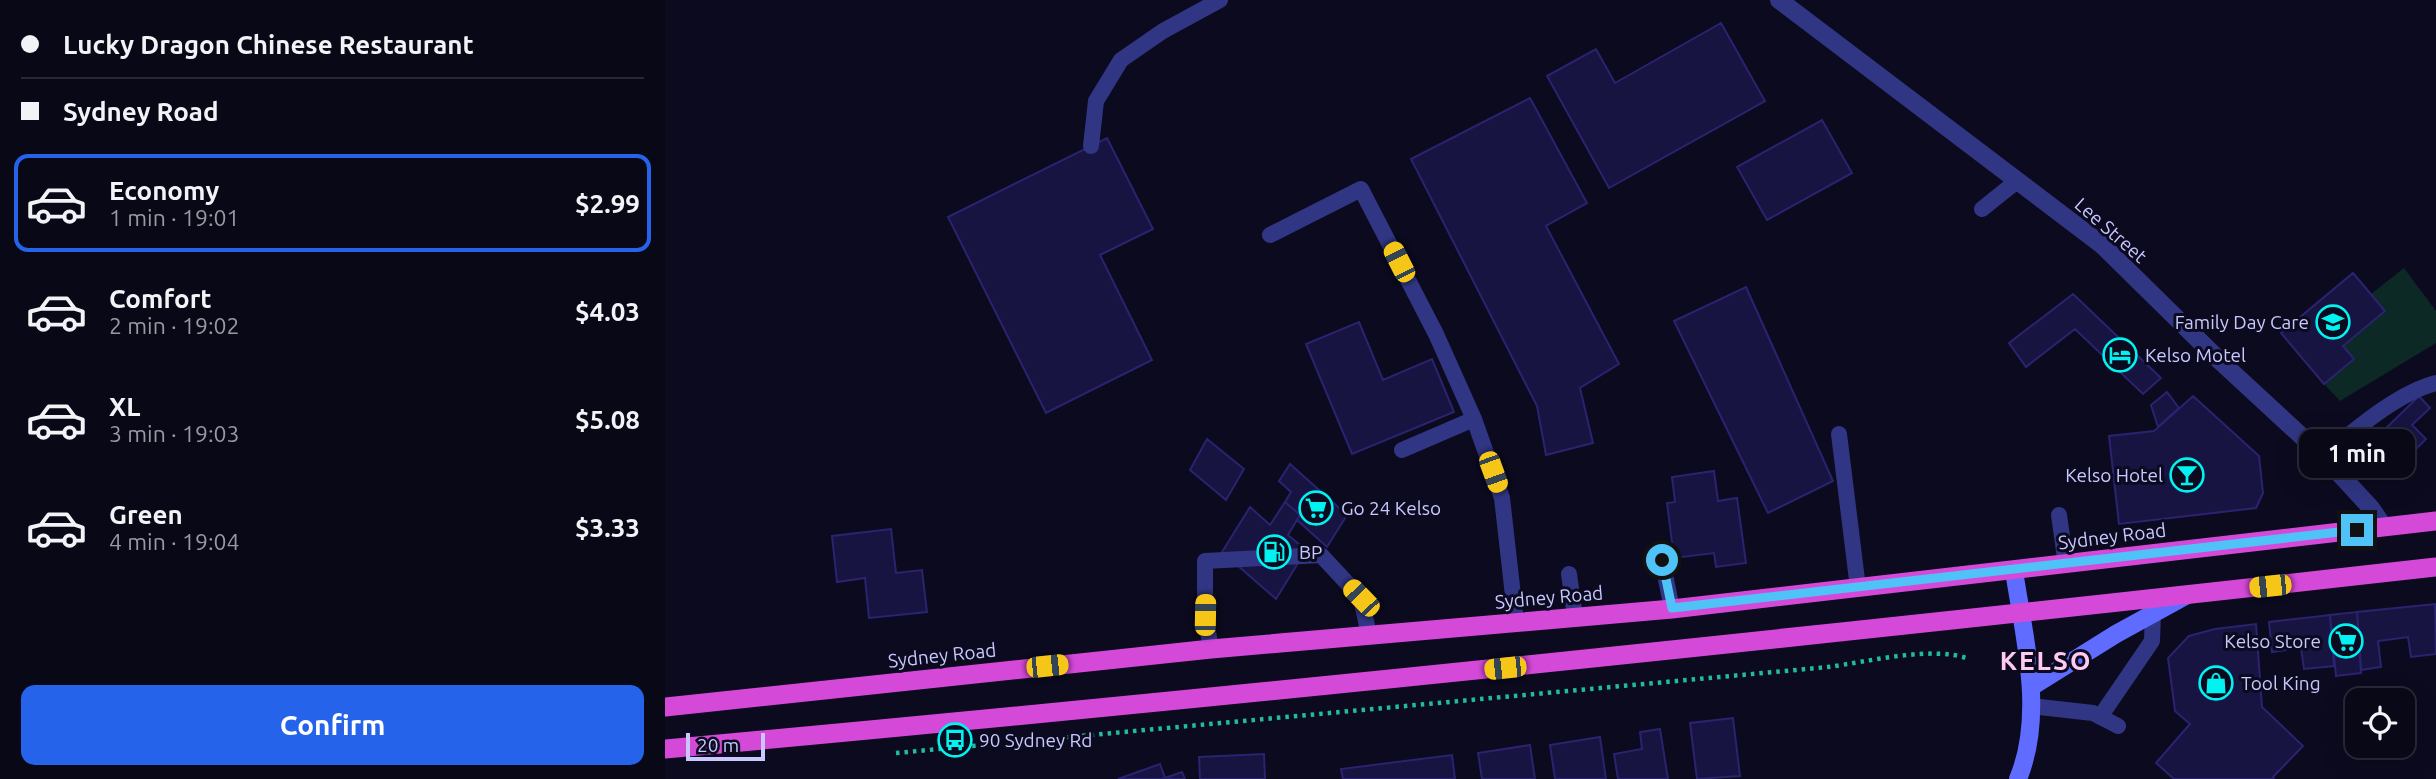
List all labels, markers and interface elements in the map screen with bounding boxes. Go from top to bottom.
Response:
text: Lucky Dragon Chinese Restaurant [63,30,474,59]
text: Sydney Road [63,97,219,126]
icon: car [25,172,88,235]
text: Economy [109,176,219,205]
text: $2.99 [575,189,640,218]
street label: Lee Street [2071,193,2152,268]
text: 1 min · 19:01 [109,205,240,230]
car [1381,239,1418,285]
icon: car [25,280,88,343]
text: Comfort [109,284,212,313]
text: $4.03 [575,297,640,326]
school or university icon: Family Day Care [2314,303,2352,341]
place label: Family Day Care [2175,311,2309,333]
text: 2 min · 19:02 [109,313,240,338]
hotel icon: Kelso Motel [2101,336,2139,374]
place label: Kelso Motel [2145,344,2246,366]
icon: car [25,388,88,451]
text: XL [109,392,140,421]
text: $5.08 [575,405,640,434]
text: 3 min · 19:03 [109,421,240,446]
callout: 1 min [2299,428,2415,477]
text: 1 min [2328,441,2386,466]
car [1476,449,1511,495]
bar icon: Kelso Hotel [2168,456,2206,494]
place label: Kelso Hotel [2065,464,2163,486]
supermarket icon: Go 24 Kelso [1297,489,1335,527]
icon: car [25,496,88,559]
place label: Go 24 Kelso [1341,497,1441,519]
text: Green [109,500,183,529]
text: $3.33 [575,513,640,542]
route end [2341,514,2373,546]
street label: Sydney Road [2057,518,2167,554]
text: 4 min · 19:04 [109,529,240,554]
fuel station icon: BP [1255,533,1293,571]
place label: BP [1299,541,1322,563]
route start [1646,544,1678,576]
car [2249,573,2292,599]
car [1339,576,1384,620]
street label: Sydney Road [1494,581,1604,613]
car [1195,594,1216,636]
supermarket icon: Kelso Store [2327,622,2365,660]
place label: Kelso Store [2224,630,2321,652]
street label: Sydney Road [887,638,997,672]
district label: KELSO [2000,646,2092,675]
car [1026,653,1069,679]
car [1484,655,1527,681]
shop icon: Tool King [2197,664,2235,702]
place label: Tool King [2241,672,2321,694]
button: Confirm [21,685,644,765]
map controls [2345,688,2415,758]
button: locate [2345,688,2415,758]
bus stop icon: 90 Sydney Rd [936,721,974,759]
place label: 90 Sydney Rd [979,729,1093,751]
scale bar [686,730,765,762]
text: 20 m [697,734,739,756]

